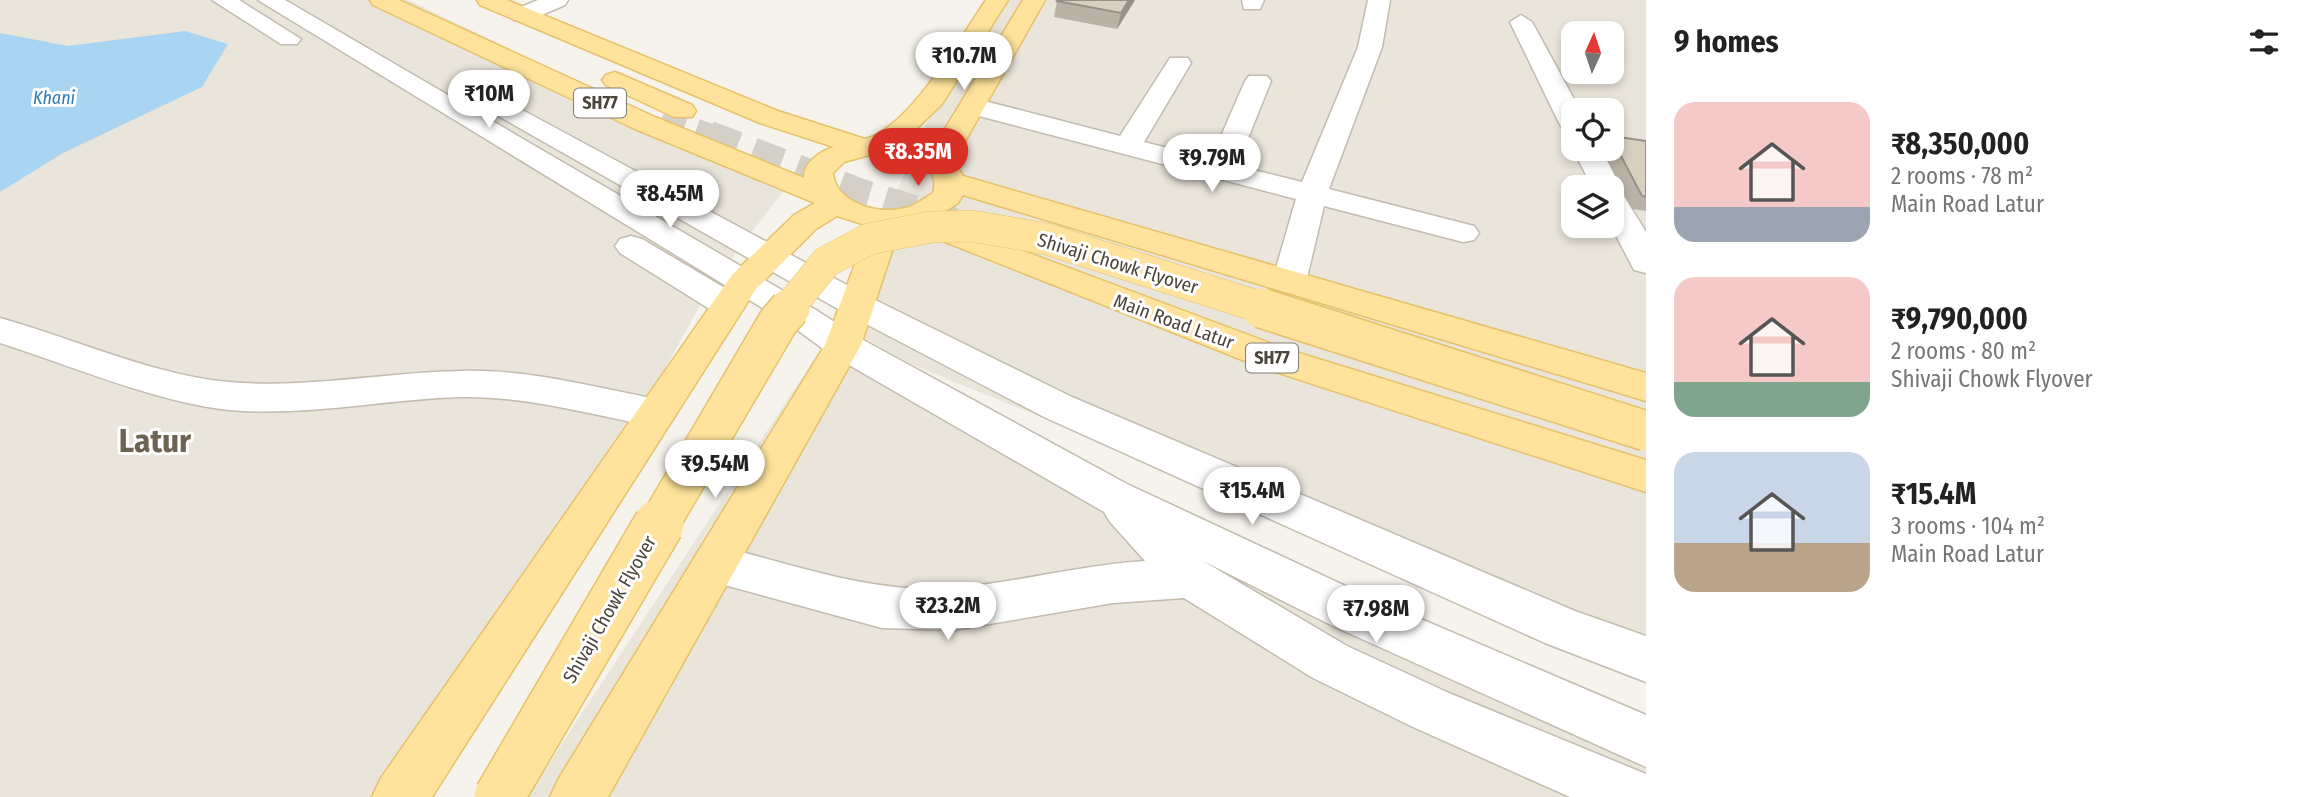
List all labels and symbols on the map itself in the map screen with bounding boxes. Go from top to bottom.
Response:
north arrow [1561,21,1624,84]
pin: ₹10.7M [907,32,1021,92]
pin: ₹10M [448,71,530,130]
water label: Khani [33,87,76,109]
road number: SH77 [574,88,626,118]
pin: ₹8.35M [861,128,975,188]
pin: ₹9.79M [1155,134,1269,194]
pin: ₹8.45M [613,170,727,230]
street label: Shivaji Chowk Flyover [1035,228,1201,299]
street label: Main Road Latur [1111,289,1237,354]
road number: SH77 [1246,344,1298,372]
district label: Latur [119,421,192,461]
pin: ₹9.54M [658,440,772,500]
pin: ₹15.4M [1195,468,1309,527]
street label: Shivaji Chowk Flyover [558,531,661,687]
pin: ₹23.2M [891,582,1005,642]
pin: ₹7.98M [1319,586,1433,645]

